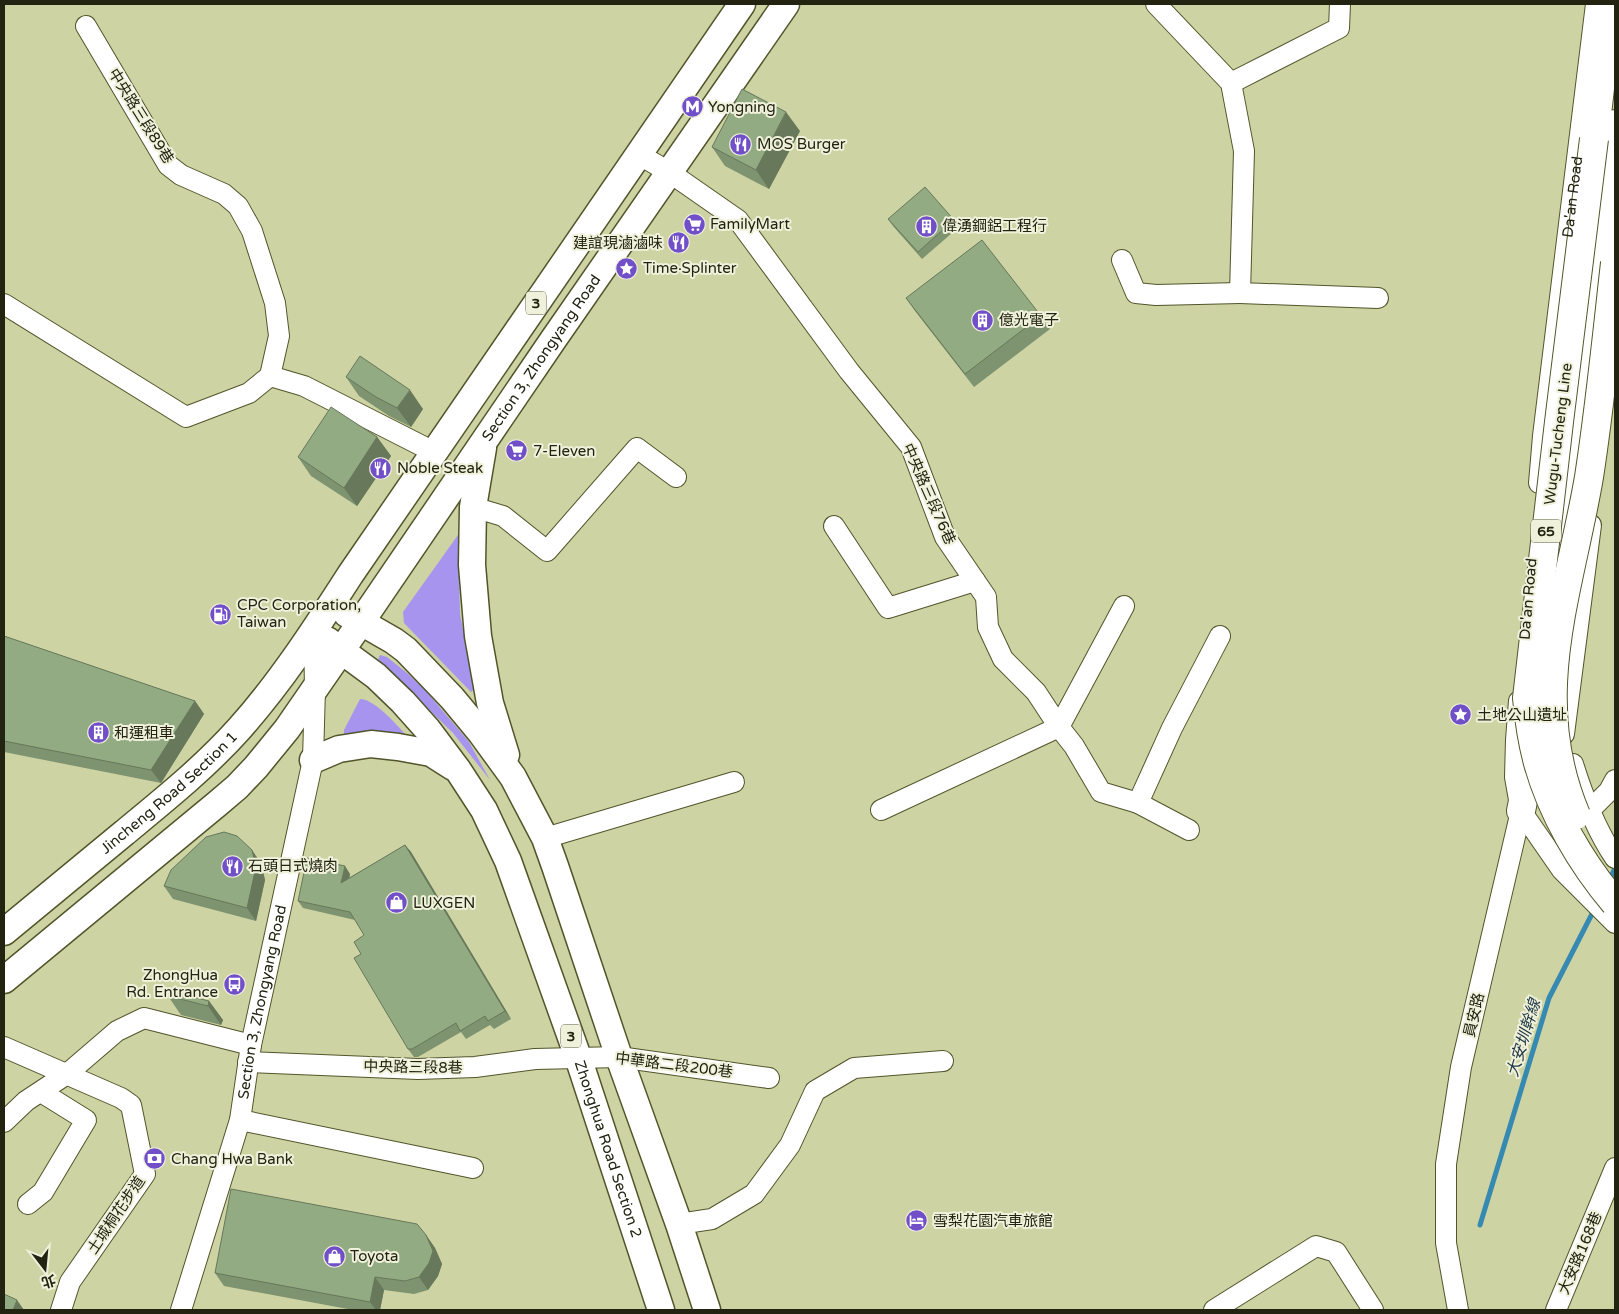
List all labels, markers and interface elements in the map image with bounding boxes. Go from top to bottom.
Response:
street label: 中央路三段89巷 [105,65,177,167]
metro station icon: Yongning [680,95,704,119]
place label: Yongning [708,98,776,116]
restaurant icon: MOS Burger [729,132,753,156]
place label: MOS Burger [757,135,846,153]
street label: Da'an Road [1558,155,1586,239]
supermarket icon: FamilyMart [682,212,706,236]
building icon: 偉湧鋼鋁工程行 [914,214,938,238]
place label: FamilyMart [710,215,790,233]
place label: 偉湧鋼鋁工程行 [942,217,1047,235]
restaurant icon: 建誼現滷滷味 [667,231,691,255]
place label: 建誼現滷滷味 [573,234,663,252]
place icon: Time·Splinter [615,256,639,280]
place label: Time·Splinter [643,259,737,277]
street label: Section 3, Zhongyang Road [478,271,605,445]
road number: 3 [526,292,546,314]
building icon: 億光電子 [971,308,995,332]
place label: 億光電子 [999,311,1059,329]
street label: Wugu-Tucheng Line [1540,362,1576,506]
supermarket icon: 7-Eleven [505,439,529,463]
street label: 中央路三段76巷 [899,441,959,547]
place label: 7-Eleven [533,442,595,460]
restaurant icon: Noble Steak [369,456,393,480]
place label: Noble Steak [397,459,483,477]
road number: 65 [1531,520,1561,542]
street label: Da'an Road [1515,557,1541,641]
place label: CPC Corporation, Taiwan [237,596,361,631]
fuel station icon: CPC Corporation, Taiwan [209,602,233,626]
place icon: 土地公山遺址 [1449,703,1473,727]
place label: 土地公山遺址 [1477,706,1567,724]
building icon: 和運租車 [86,721,110,745]
place label: 和運租車 [114,724,174,742]
street label: Jincheng Road Section 1 [97,728,241,858]
restaurant icon: 石頭日式燒肉 [220,854,244,878]
place label: 石頭日式燒肉 [248,857,338,875]
shop icon: LUXGEN [385,891,409,915]
place label: LUXGEN [413,894,475,912]
street label: Section 3, Zhongyang Road [234,903,290,1100]
place label: ZhongHua Rd. Entrance [126,966,218,1001]
bus stop icon: ZhongHua Rd. Entrance [222,972,246,996]
street label: 員安路 [1460,991,1488,1039]
water label: 大安圳幹線 [1503,995,1546,1079]
road number: 3 [561,1024,581,1048]
street label: 中華路二段200巷 [614,1049,734,1081]
street label: 中央路三段8巷 [363,1057,463,1077]
street label: Zhonghua Road Section 2 [571,1058,646,1240]
bank icon: Chang Hwa Bank [143,1147,167,1171]
place label: Chang Hwa Bank [171,1150,293,1168]
street label: 土城桐花步道 [83,1173,149,1257]
hotel icon: 雪梨花園汽車旅館 [905,1209,929,1233]
street label: 大安路168巷 [1554,1209,1606,1297]
place label: 雪梨花園汽車旅館 [933,1212,1053,1230]
north arrow [20,1244,70,1294]
shop icon: Toyota [322,1244,346,1268]
place label: Toyota [350,1247,398,1265]
text: 北 [39,1271,58,1291]

